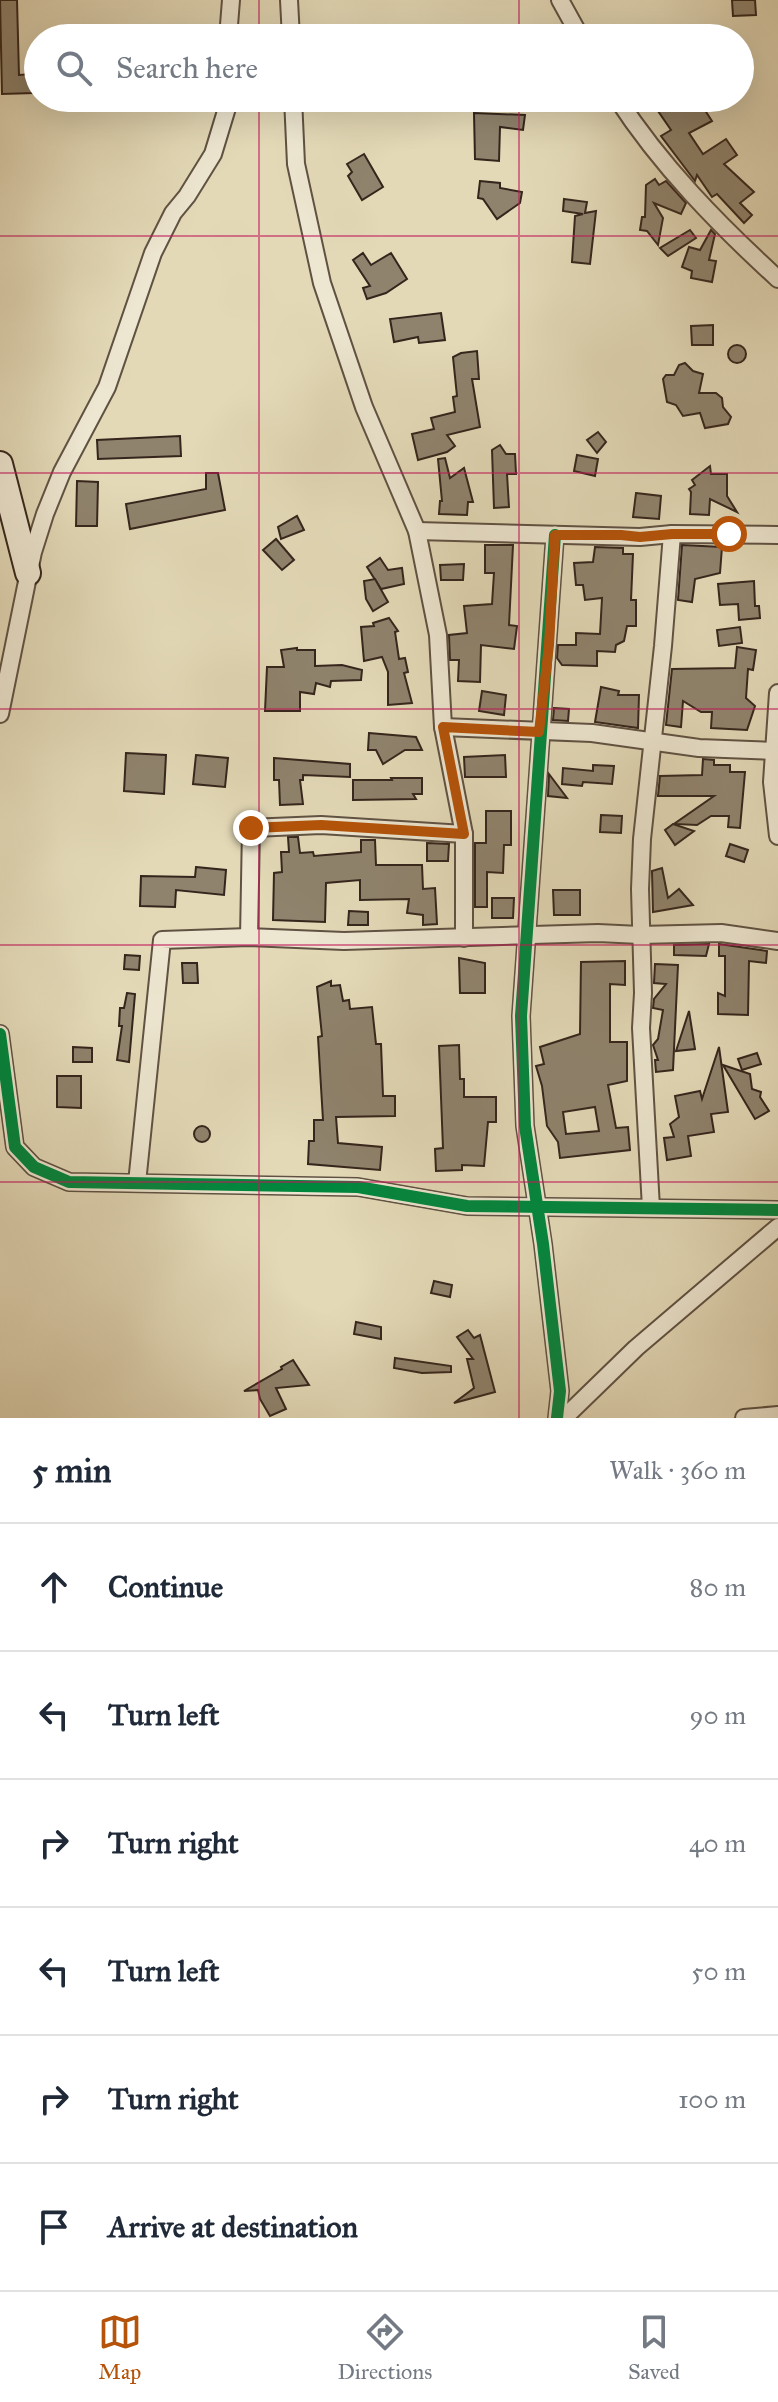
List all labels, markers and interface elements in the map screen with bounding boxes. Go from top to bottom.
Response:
search box [24,24,754,112]
icon: search [52,46,96,90]
text: Search here [116,50,258,86]
route start [711,516,747,552]
route end [233,810,269,846]
text: 5 min [32,1450,111,1491]
text: Walk · 360 m [609,1454,746,1486]
icon: ahead [32,1565,76,1609]
text: Continue [108,1569,223,1605]
text: 80 m [690,1571,746,1603]
icon: left [32,1693,76,1737]
text: Turn left [108,1697,219,1733]
text: 90 m [689,1699,746,1731]
icon: right [32,1821,76,1865]
text: Turn right [108,1825,239,1861]
text: 40 m [689,1827,746,1859]
icon: left [32,1949,76,1993]
text: Turn left [108,1953,219,1989]
text: 50 m [691,1955,746,1987]
icon: right [32,2077,76,2121]
text: Turn right [108,2081,239,2117]
text: 100 m [678,2083,746,2115]
icon: arrive [32,2205,76,2249]
text: Arrive at destination [108,2209,358,2245]
tab: Map [98,2310,142,2385]
tab: Directions [337,2310,432,2385]
tab: Saved [628,2310,680,2385]

